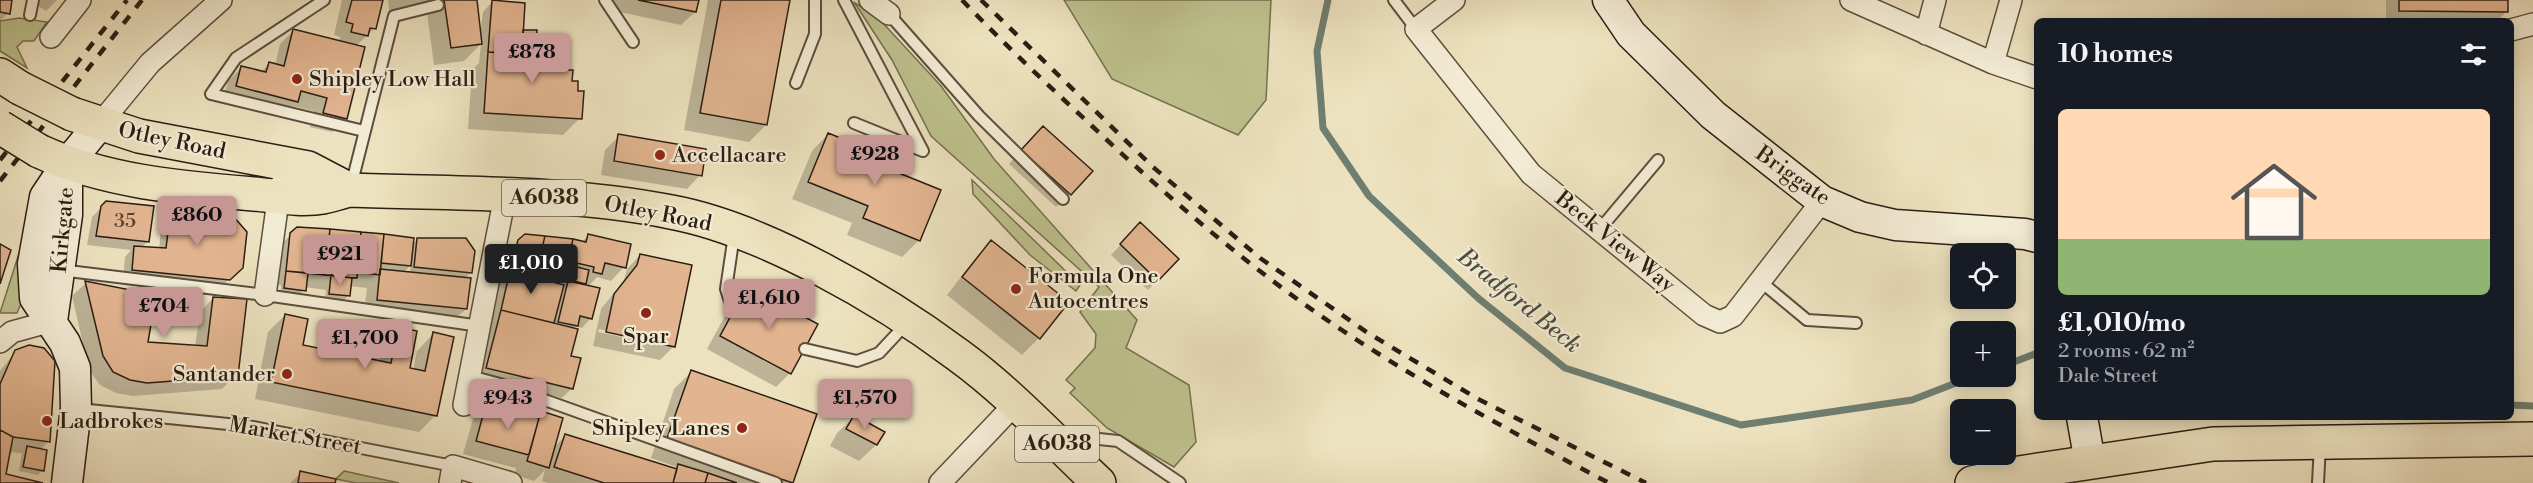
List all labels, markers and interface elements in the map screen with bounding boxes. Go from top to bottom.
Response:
pin: £878 [496,33,568,84]
text: 10 homes [2058,38,2173,70]
icon: filters [2457,38,2490,71]
text: £878 [508,40,556,65]
place label: Shipley Low Hall [309,66,476,93]
marker: Shipley Low Hall [290,72,304,86]
street label: Otley Road [116,116,229,166]
pin: £928 [839,135,911,186]
street label: Briggate [1749,140,1836,212]
place label: Accellacare [671,142,787,169]
text: £928 [850,142,900,167]
marker: Accellacare [653,148,667,162]
icon: home [2220,148,2328,256]
road number: A6038 [502,180,586,216]
street label: Beck View Way [1549,185,1681,299]
street label: Kirkgate [46,186,80,274]
street label: Otley Road [602,190,715,238]
pin: £860 [161,196,233,247]
text: £860 [171,203,223,228]
house number: 35 [114,209,136,234]
pin: £921 [304,235,376,286]
water label: Bradford Beck [1450,241,1587,360]
text: £921 [317,242,363,267]
map controls [1950,243,2016,465]
button: locate [1950,243,2016,309]
pin: £1,010 [482,244,580,295]
text: £1,010 [499,251,563,276]
place label: Formula One Autocentres [1027,263,1159,315]
pin: £1,610 [720,279,818,330]
marker: Formula One Autocentres [1009,282,1023,296]
text: £1,610 [738,286,800,311]
pin: £704 [128,287,200,338]
text: £704 [139,294,189,319]
marker: Spar [639,306,653,320]
text: £1,010/mo [2058,307,2186,339]
pin: £1,700 [316,319,414,370]
button: + [1950,321,2016,387]
place label: Spar [623,323,669,350]
text: £1,700 [331,326,399,351]
text: 2 rooms · 62 m² [2058,339,2194,364]
place label: Santander [173,361,275,388]
text: Dale Street [2058,364,2158,389]
marker: Santander [280,367,294,381]
pin: £943 [472,379,544,430]
pin: £1,570 [816,379,914,430]
text: £943 [484,386,532,411]
text: £1,570 [833,386,897,411]
button: − [1950,399,2016,465]
place label: Ladbrokes [59,408,163,435]
street label: Market Street [227,411,364,461]
marker: Ladbrokes [40,414,54,428]
place label: Shipley Lanes [592,415,730,442]
marker: Shipley Lanes [735,421,749,435]
road number: A6038 [1015,426,1099,462]

